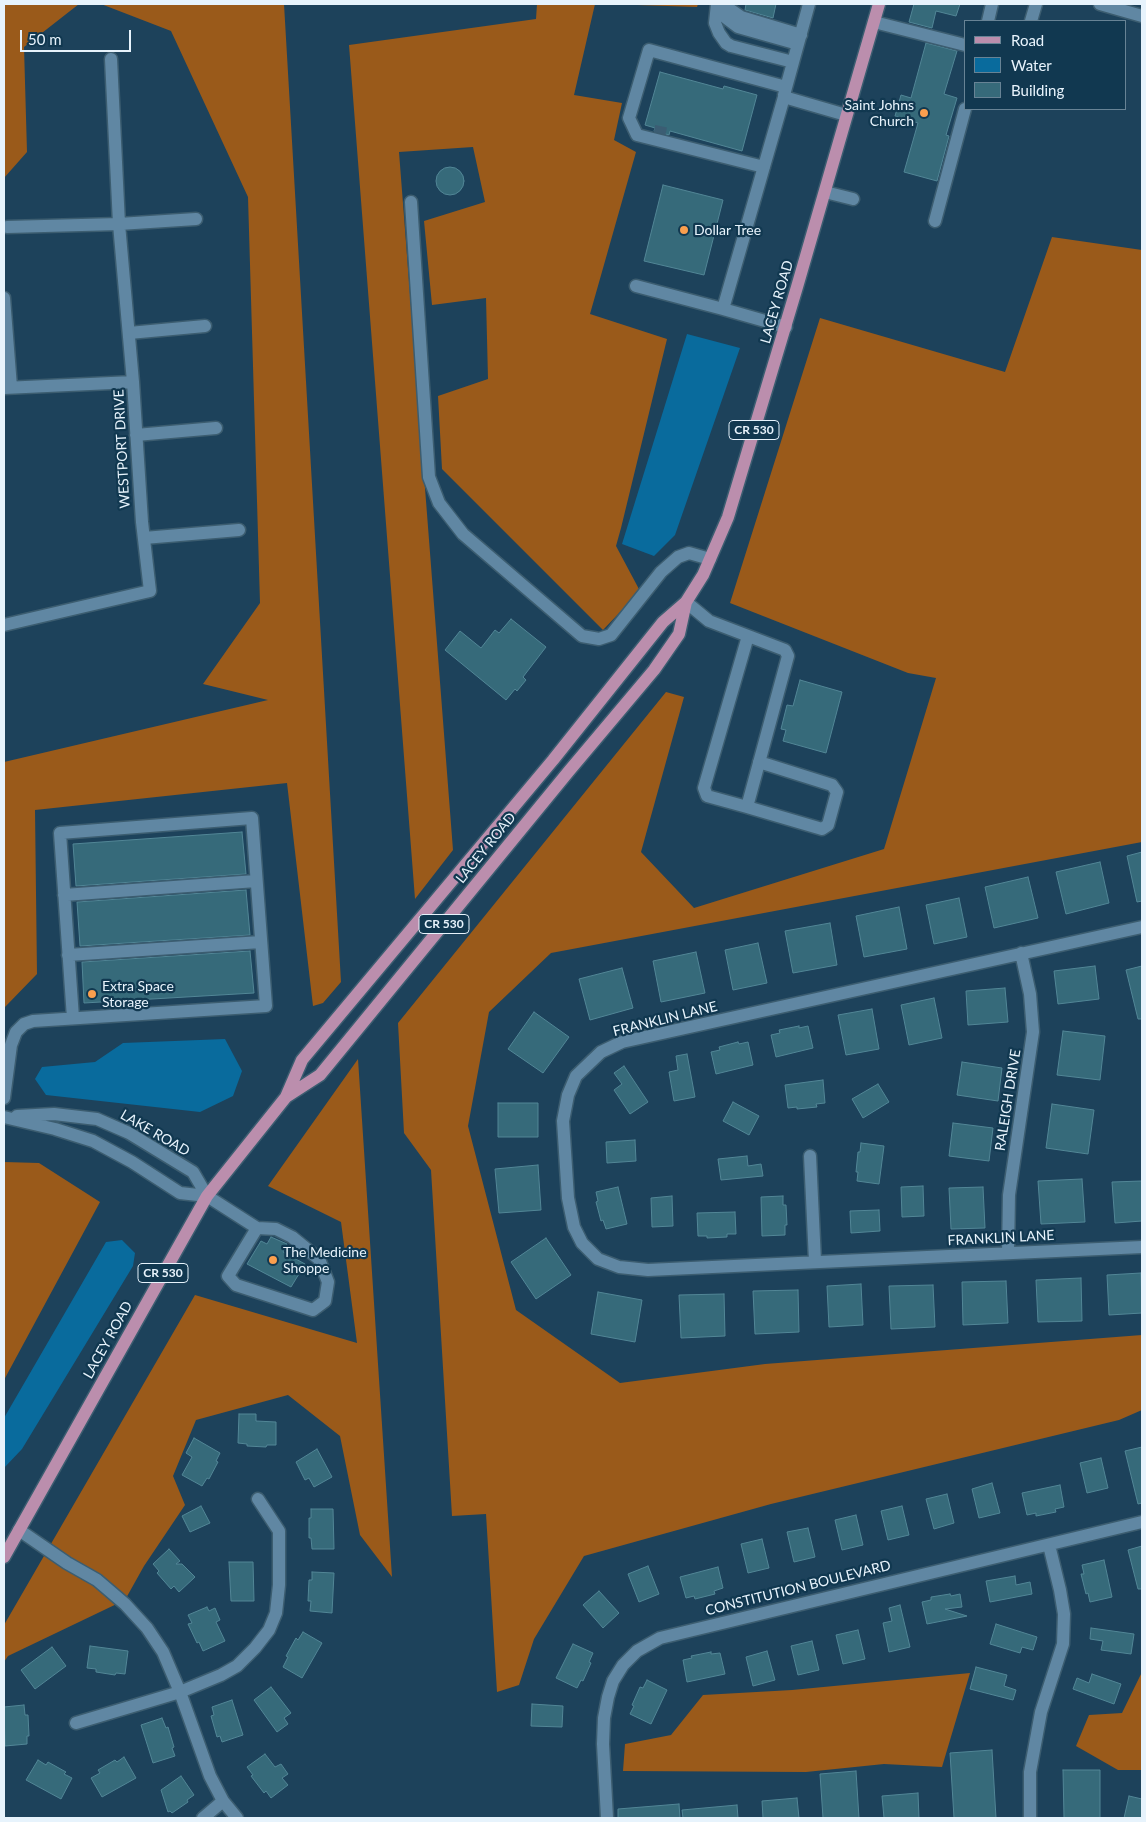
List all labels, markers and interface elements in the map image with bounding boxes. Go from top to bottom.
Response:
scale bar [22,20,134,52]
legend [964,20,1126,110]
text: 50 m [28,30,62,48]
text: Road [1011,31,1044,49]
text: Water [1011,56,1052,74]
text: Building [1011,81,1064,99]
place label: Saint Johns Church [845,97,914,130]
marker: Saint Johns Church [918,107,930,119]
place label: Dollar Tree [694,222,761,238]
marker: Dollar Tree [678,224,690,236]
street label: LACEY ROAD [757,258,797,346]
street label: WESTPORT DRIVE [110,389,134,509]
road number: CR 530 [729,420,779,440]
street label: LACEY ROAD [452,809,520,887]
road number: CR 530 [419,914,469,934]
place label: Extra Space Storage [102,978,174,1010]
marker: Extra Space Storage [86,988,98,1000]
street label: FRANKLIN LANE [611,998,719,1040]
street label: RALEIGH DRIVE [992,1048,1024,1152]
street label: LAKE ROAD [117,1106,193,1160]
street label: FRANKLIN LANE [947,1227,1055,1249]
place label: The Medicine Shoppe [283,1244,367,1276]
marker: The Medicine Shoppe [267,1254,279,1266]
road number: CR 530 [138,1264,188,1282]
street label: LACEY ROAD [80,1298,136,1382]
street label: CONSTITUTION BOULEVARD [704,1557,892,1619]

